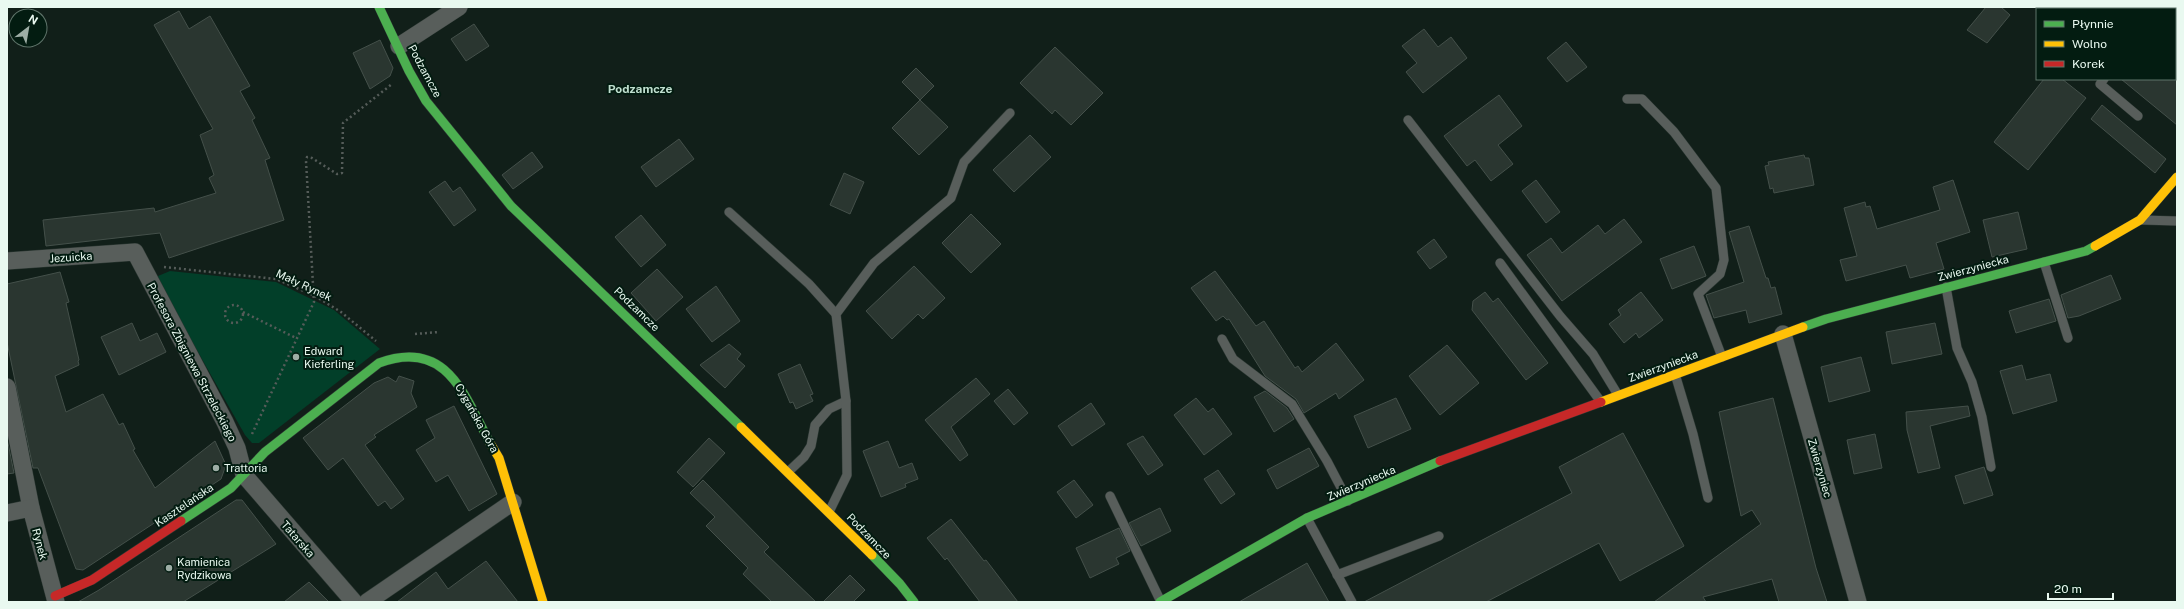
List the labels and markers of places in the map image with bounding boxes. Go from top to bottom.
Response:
place label: Edward Kieferling [304,345,354,370]
marker: Edward Kieferling [291,352,301,362]
place label: Trattoria [224,462,267,474]
marker: Trattoria [211,463,221,473]
place label: Kamienica Rydzikowa [177,556,231,581]
marker: Kamienica Rydzikowa [164,563,174,573]

